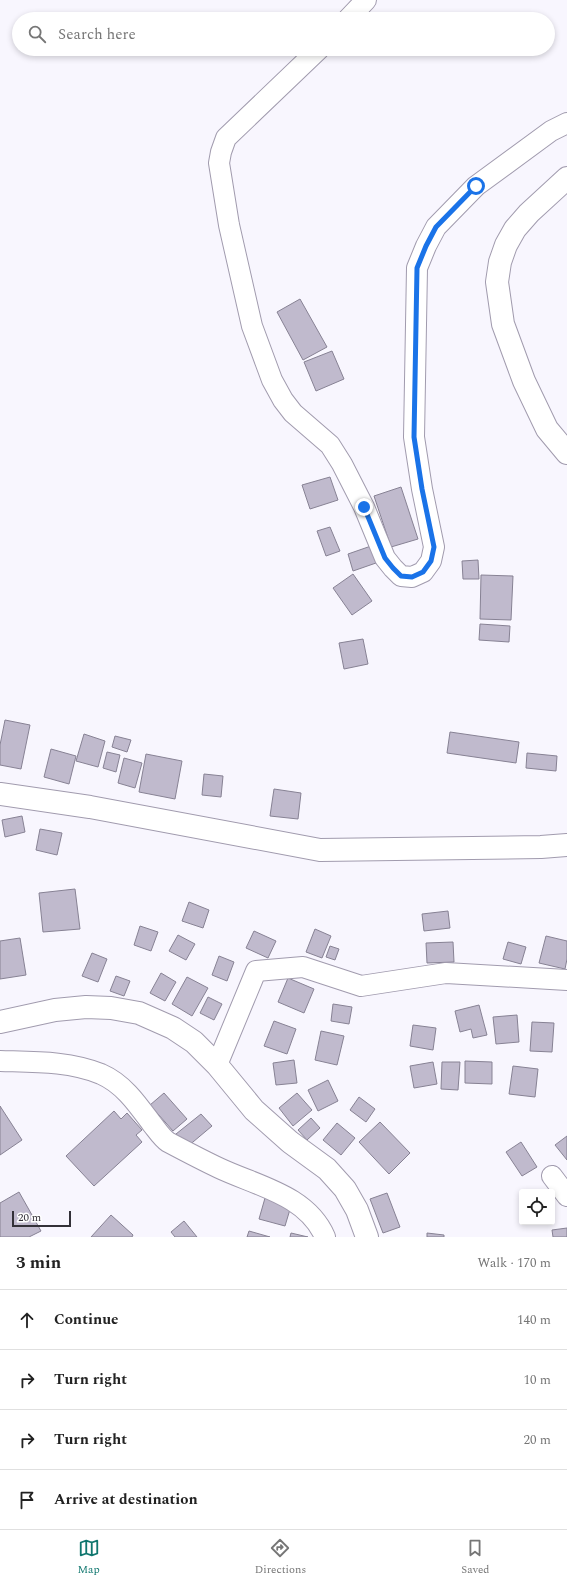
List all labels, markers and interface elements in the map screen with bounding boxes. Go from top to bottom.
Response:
search box [12,12,555,56]
icon: search [26,23,48,45]
text: Search here [58,23,136,46]
route start [467,177,485,195]
route end [355,498,373,516]
map controls [519,1189,555,1225]
button: locate [519,1189,555,1225]
scale bar [12,1209,71,1228]
text: 20 m [18,1209,41,1226]
text: 3 min [16,1250,61,1276]
text: Walk · 170 m [477,1253,551,1273]
text: Continue [54,1308,119,1331]
icon: ahead [16,1309,38,1331]
text: 140 m [517,1310,551,1330]
text: Turn right [54,1368,127,1391]
icon: right [16,1369,38,1391]
text: 10 m [524,1370,551,1390]
text: Turn right [54,1428,127,1451]
icon: right [16,1429,38,1451]
text: 20 m [524,1430,551,1450]
text: Arrive at destination [54,1488,198,1511]
icon: arrive [16,1489,38,1511]
tab: Map [78,1537,100,1578]
tab: Directions [255,1537,306,1578]
tab: Saved [461,1537,489,1578]

